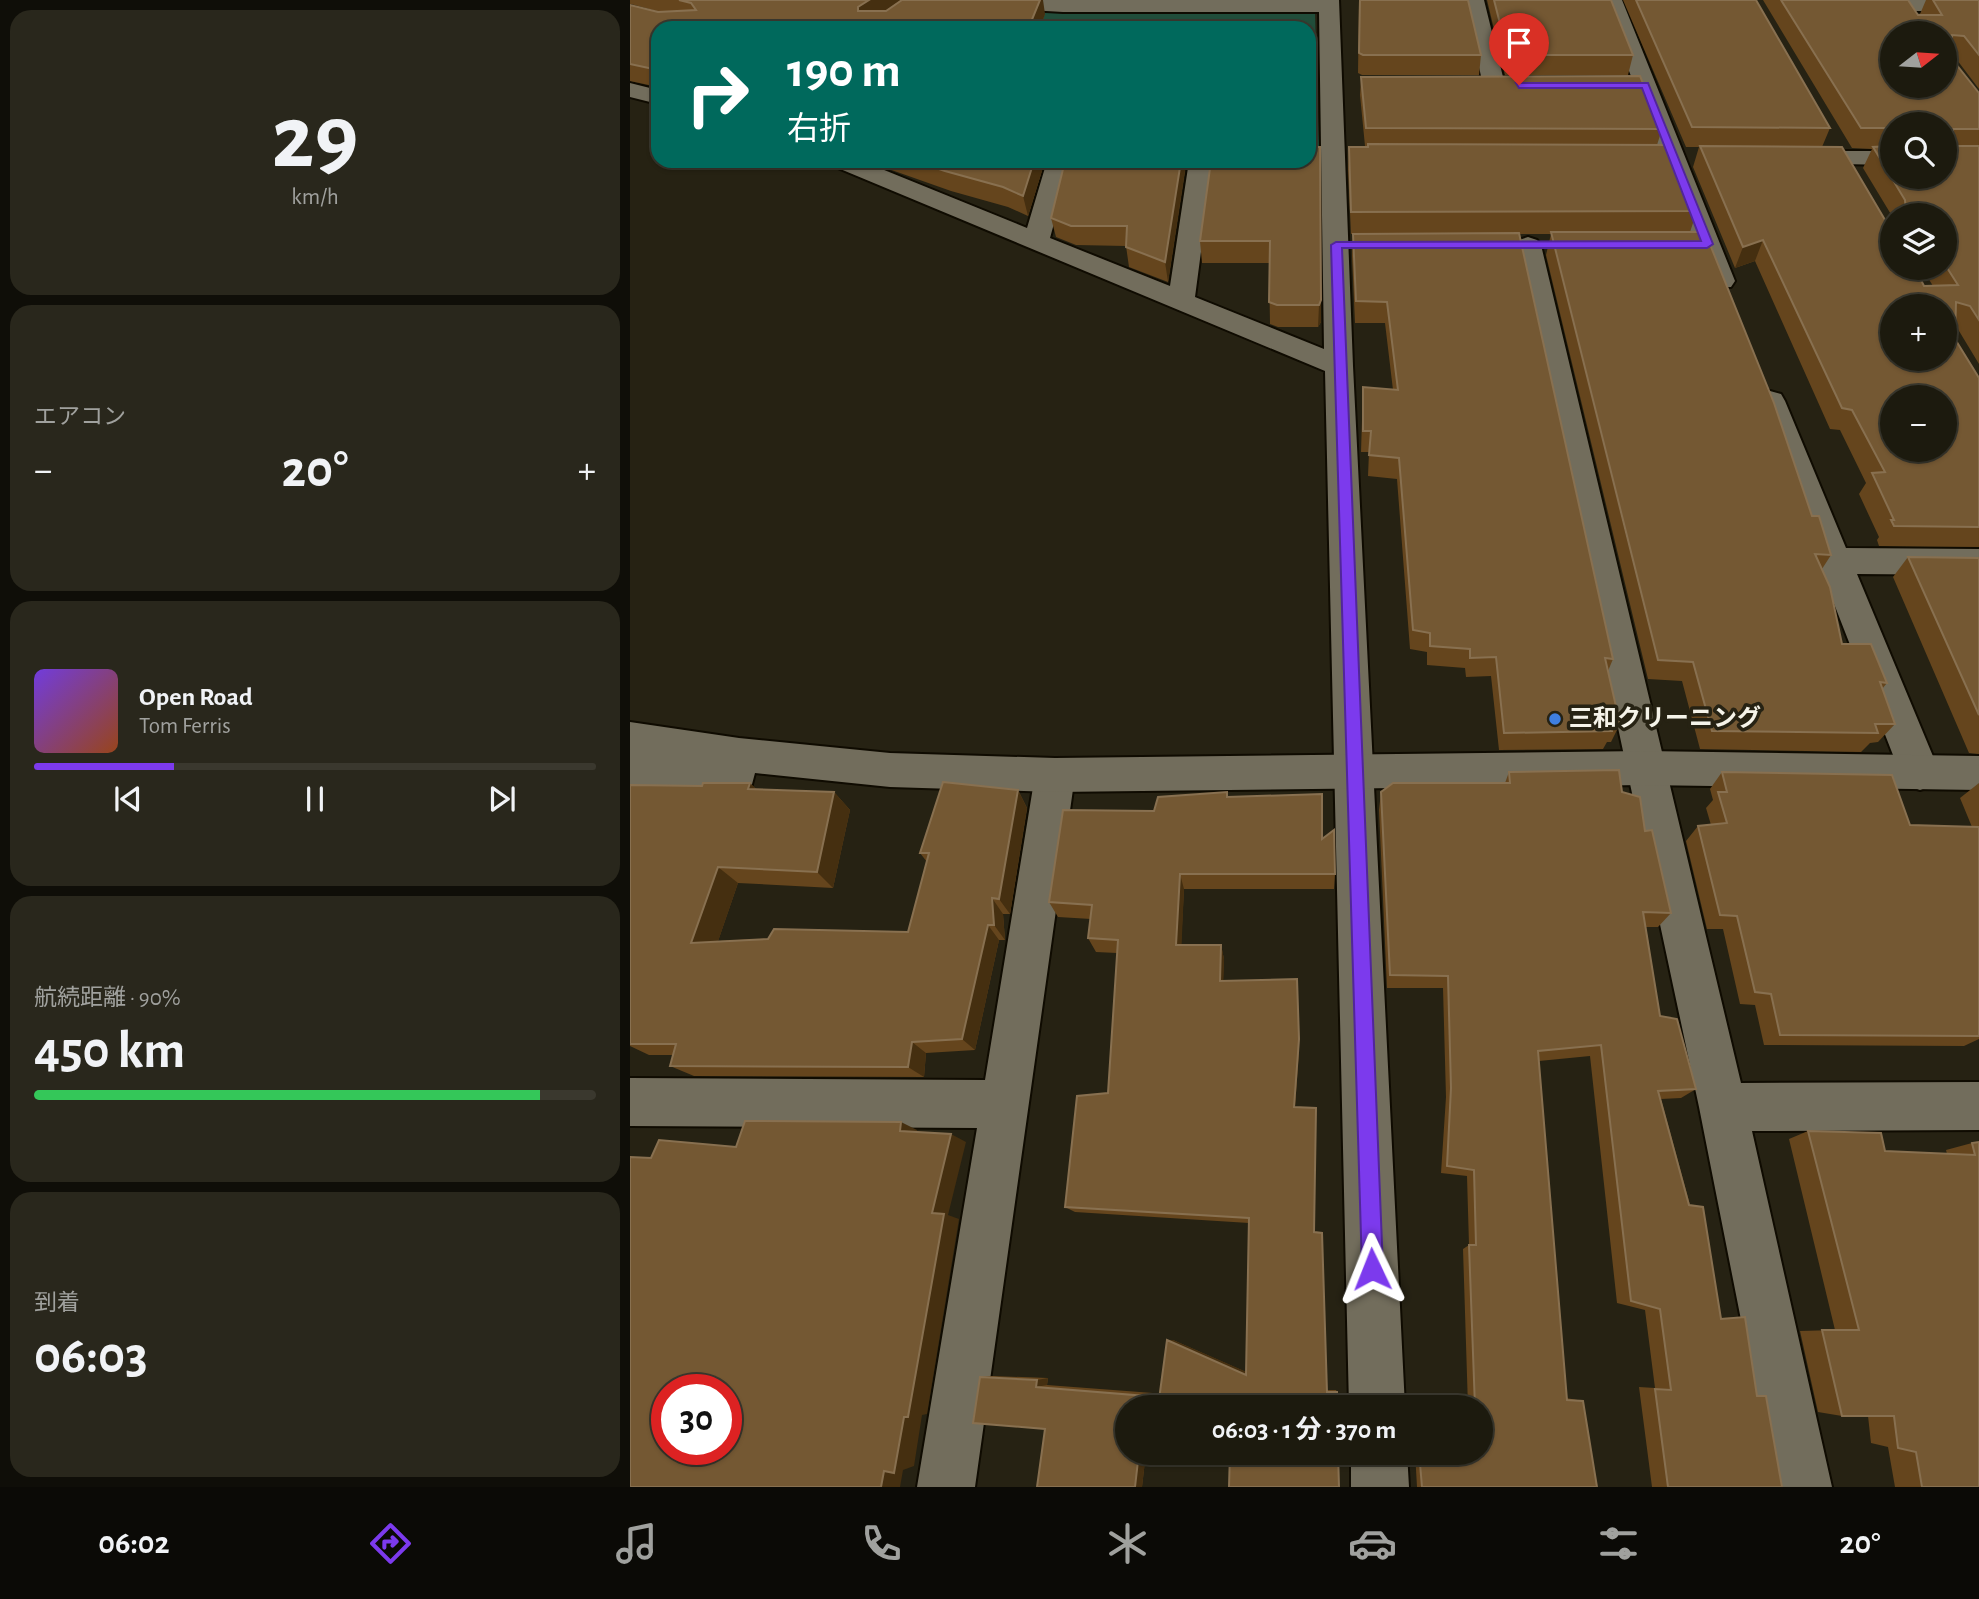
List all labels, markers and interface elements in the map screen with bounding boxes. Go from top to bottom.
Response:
pin [1489,13,1549,85]
north arrow [1880,21,1956,98]
map controls [1880,21,1957,462]
icon: arrive [1500,24,1538,62]
text: 190 m [787,47,901,96]
icon: right [672,49,763,140]
text: 29 [272,93,358,184]
button: search [1880,112,1957,189]
text: 右折 [787,113,851,145]
text: km/h [291,186,339,209]
button: layers [1880,203,1957,280]
button: + [1880,294,1957,371]
button: − [1880,385,1957,462]
text: エアコン [34,406,126,429]
text: 20° [282,444,348,496]
text: − [34,452,52,490]
text: + [578,452,596,490]
text: Open Road [139,684,253,710]
place label: 三和クリーニング [1569,705,1761,731]
marker: 三和クリーニング [1547,711,1563,727]
text: Tom Ferris [139,715,231,738]
icon: previous [109,780,147,818]
icon: pause [296,780,334,818]
icon: next [483,780,521,818]
text: 航続距離 · 90% [34,987,181,1010]
text: 450 km [34,1025,185,1077]
position arrow [1335,1232,1409,1306]
text: 到着 [34,1292,80,1315]
text: 06:03 [34,1330,148,1382]
speed limit sign: 30 [651,1374,742,1465]
text: 06:03 · 1 分 · 370 m [1212,1417,1396,1443]
icon: directions [366,1519,415,1568]
icon: music [612,1519,661,1568]
icon: phone [857,1519,906,1568]
icon: climate [1103,1519,1152,1568]
icon: car [1348,1519,1397,1568]
icon: filters [1594,1519,1643,1568]
text: 06:02 [98,1527,169,1559]
text: 20° [1840,1527,1881,1559]

